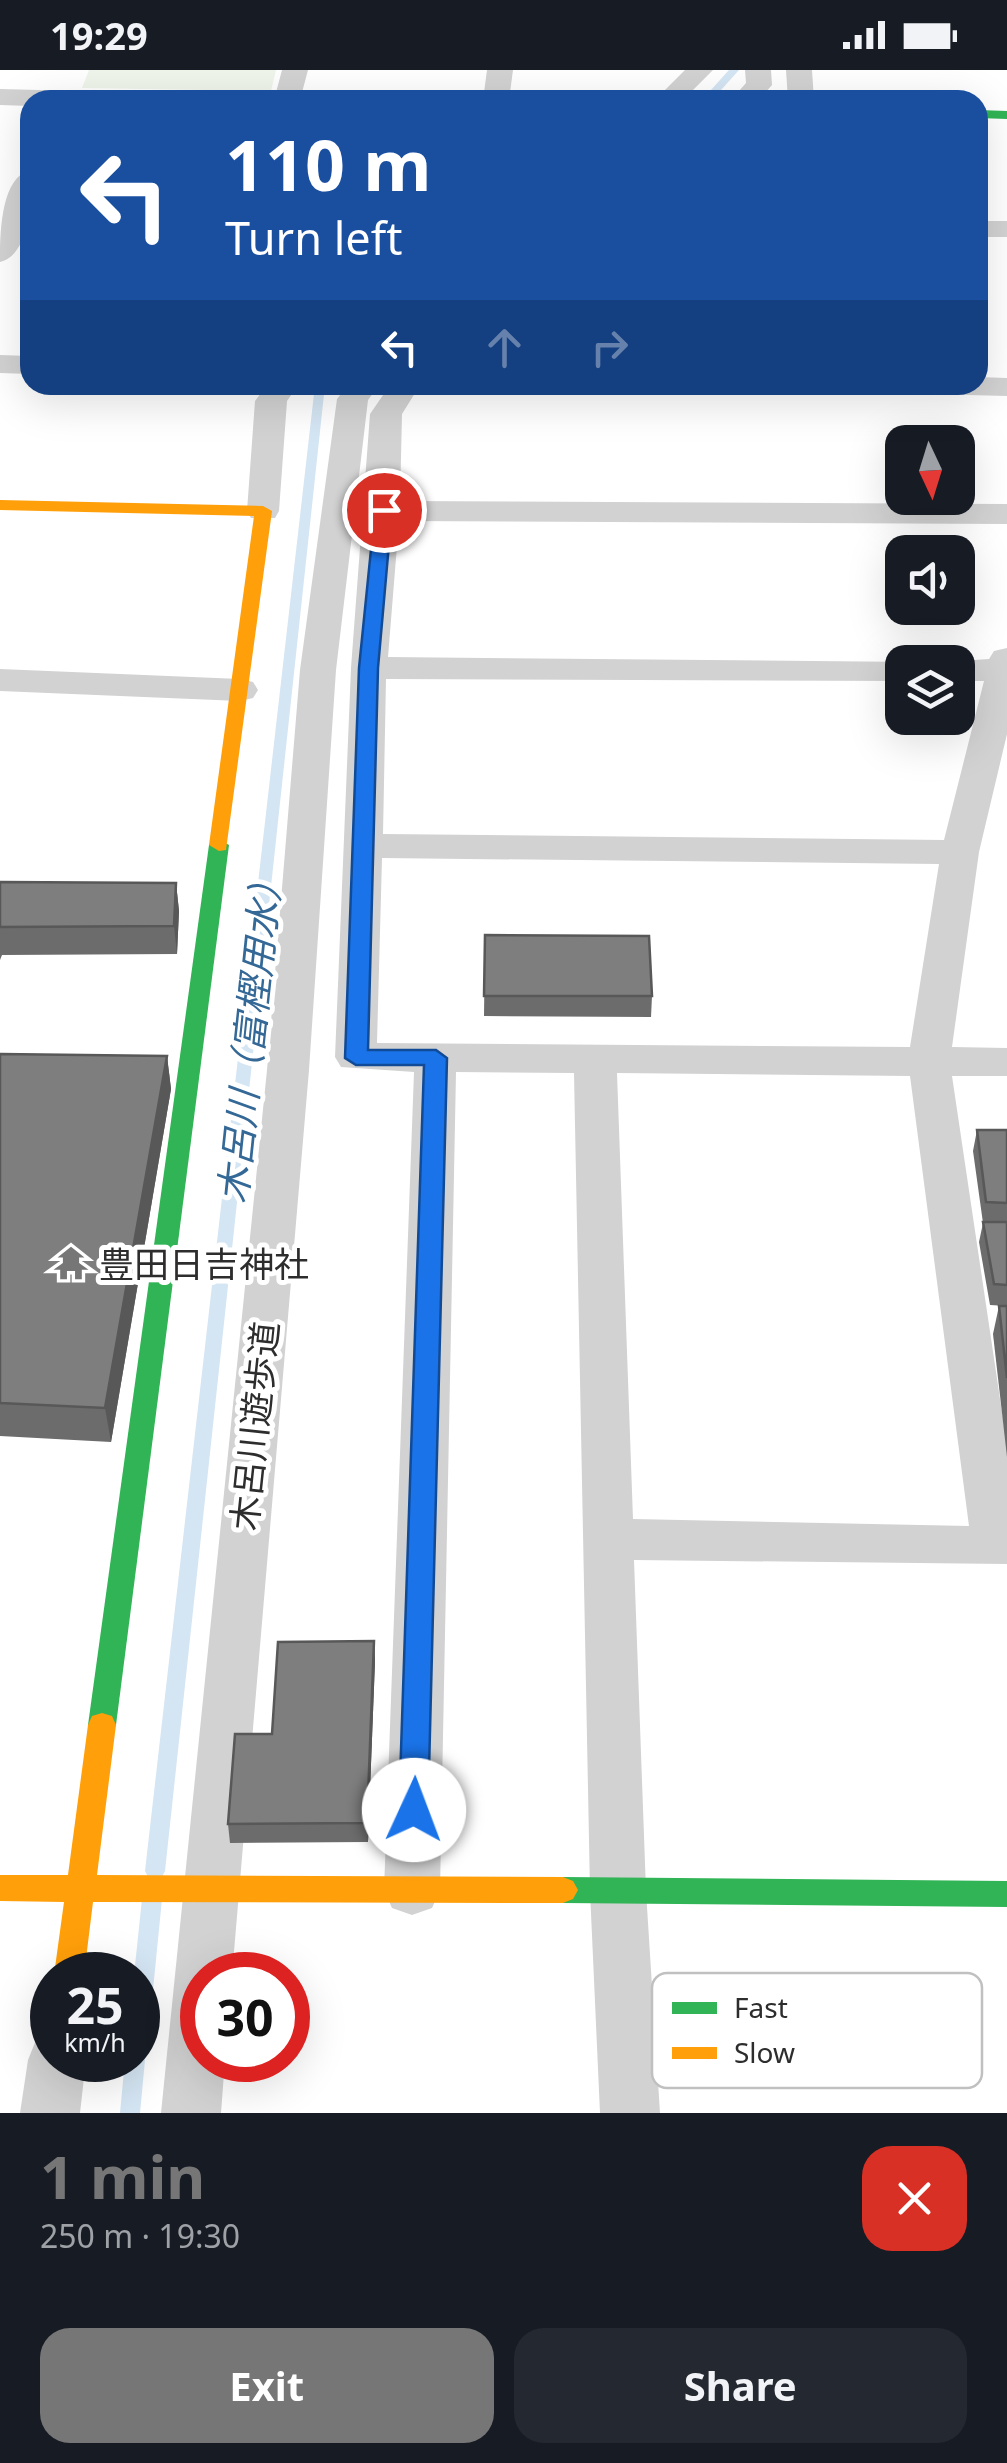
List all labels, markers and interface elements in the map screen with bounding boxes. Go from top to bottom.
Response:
text: 19:29 [50,9,148,61]
text: 110 m [225,116,432,212]
icon: left [60,130,190,260]
text: Turn left [225,207,402,268]
icon: left [372,320,427,375]
icon: ahead [477,320,532,375]
icon: right [582,320,637,375]
north arrow [885,425,975,515]
map controls [885,425,975,735]
pin [342,468,427,553]
icon: arrive [357,483,412,538]
button: sound [885,535,975,625]
button: layers [885,645,975,735]
water label: 木呂川（富樫用水） [205,860,293,1206]
place label: 豊田日吉神社 [99,1240,309,1287]
temple icon: 豊田日吉神社 [52,1244,90,1282]
street label: 木呂川遊歩道 [220,1319,288,1533]
position arrow [362,1758,466,1862]
speed limit sign: 30 [180,1952,310,2082]
text: 25 [66,1971,124,2039]
legend [652,1973,982,2088]
text: Fast [734,1988,788,2026]
text: km/h [64,2025,126,2059]
text: Slow [734,2033,795,2071]
text: 1 min [40,2135,205,2217]
button: close [862,2146,967,2251]
text: 250 m · 19:30 [40,2214,240,2257]
button: Exit [40,2328,494,2443]
button: Share [514,2328,967,2443]

